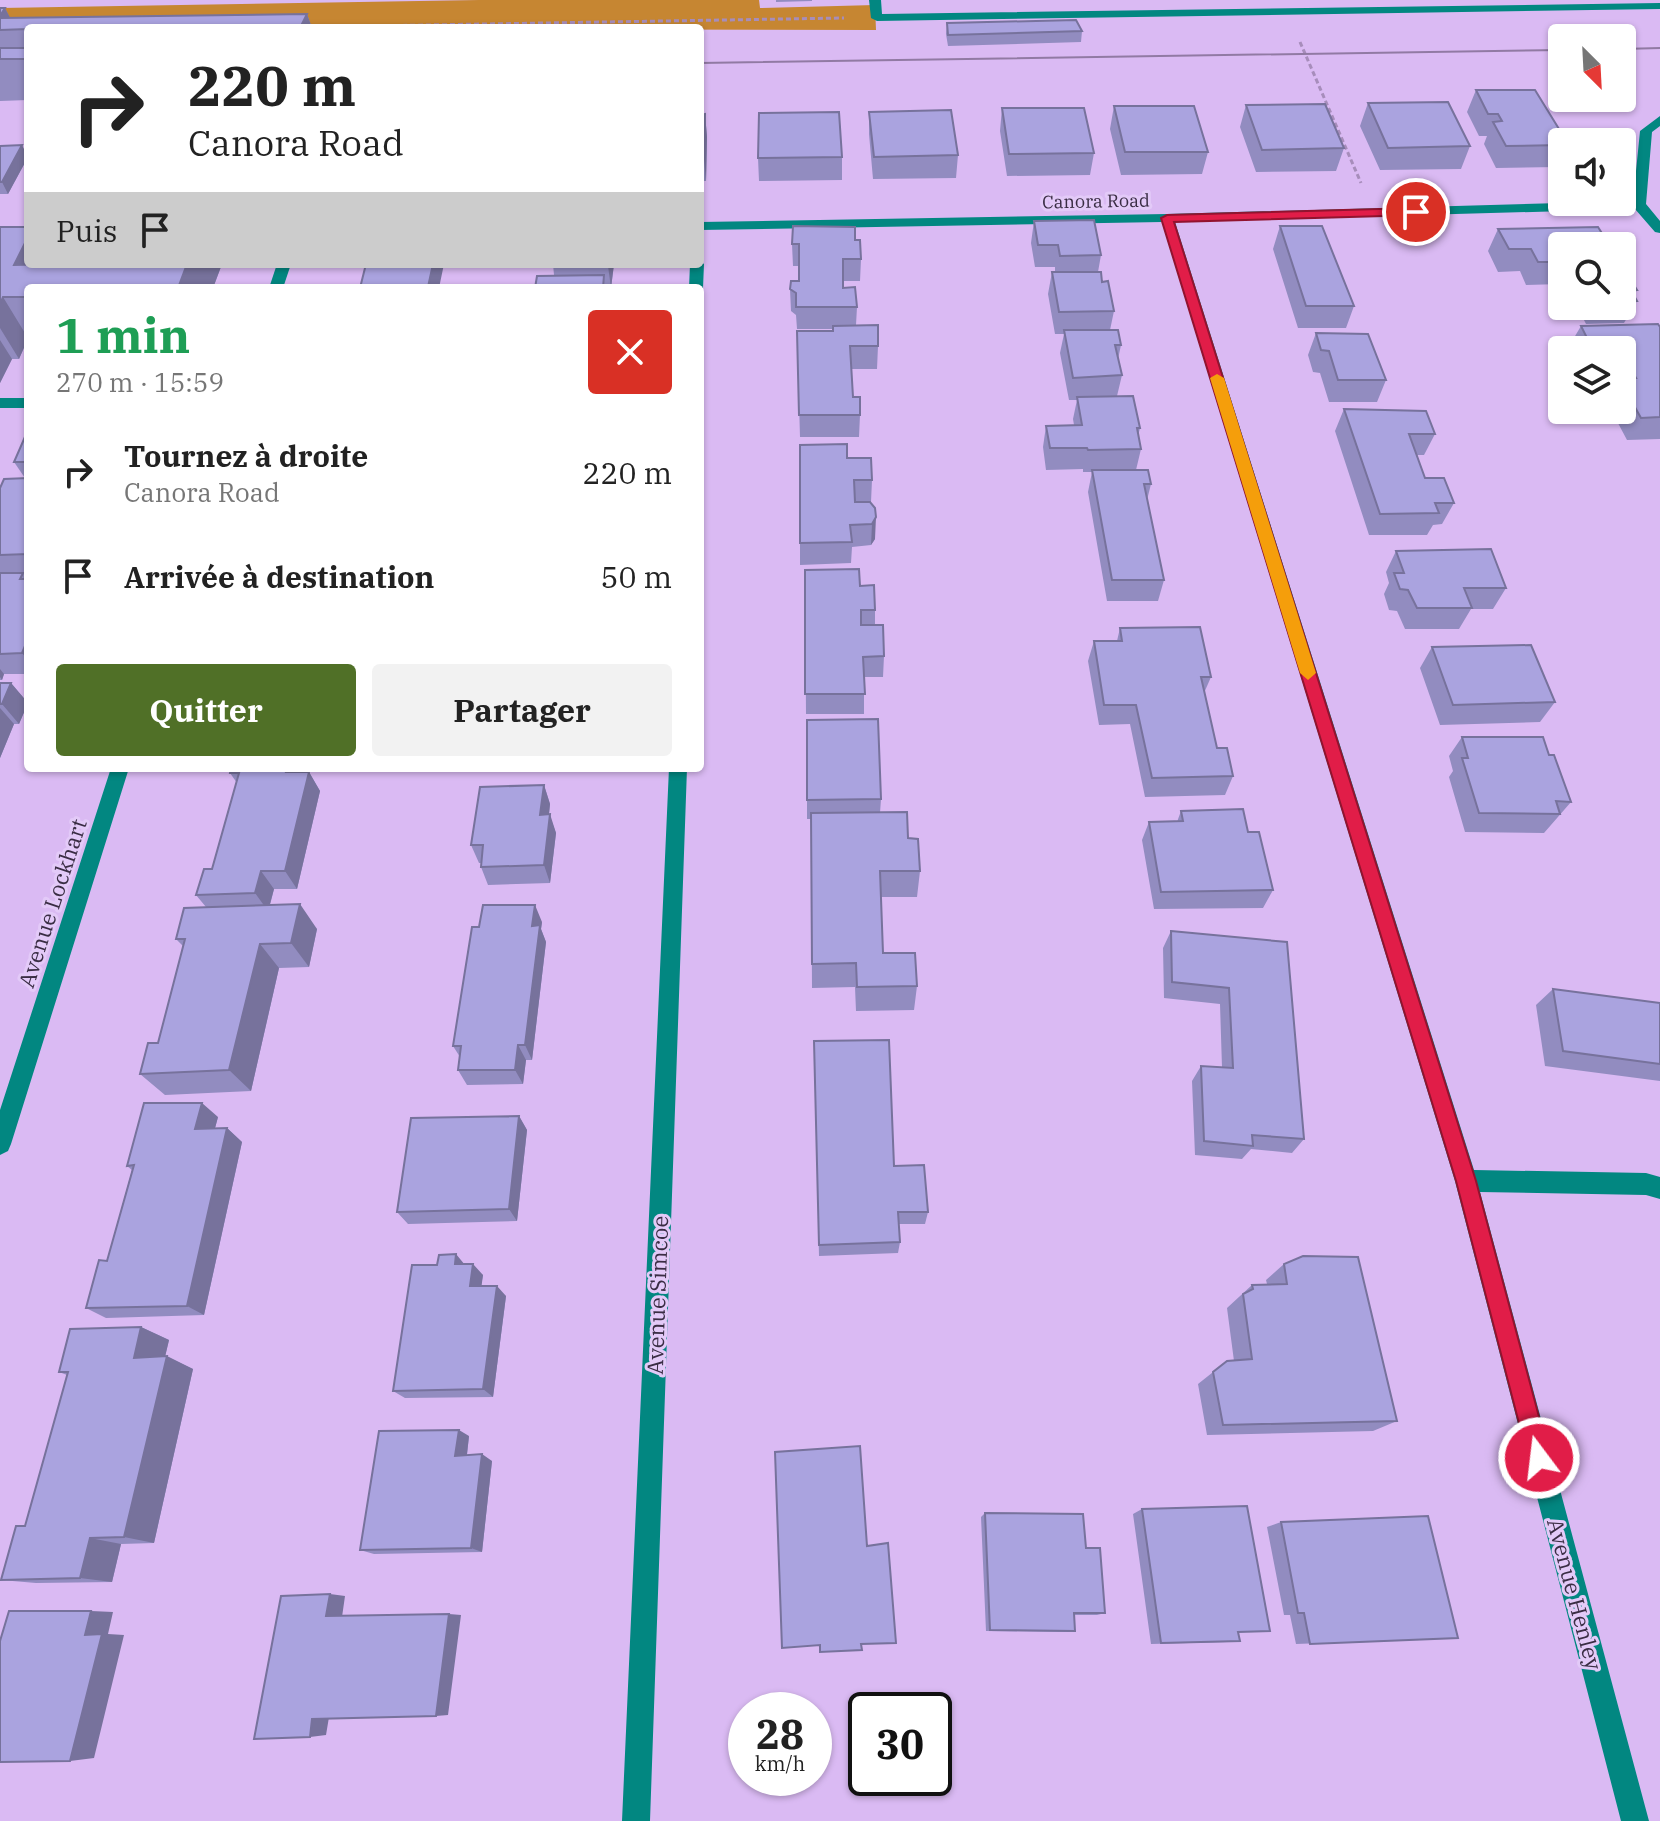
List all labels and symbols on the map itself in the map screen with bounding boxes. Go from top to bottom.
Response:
north arrow [1548,24,1636,112]
pin [1382,178,1450,246]
street label: Canora Road [1042,189,1150,213]
street label: Avenue Lockhart [11,815,93,991]
street label: Avenue Simcoe [640,1215,674,1375]
position arrow [1497,1416,1581,1500]
street label: Avenue Henley [1541,1515,1609,1673]
speed limit sign: 30 [848,1692,952,1796]

